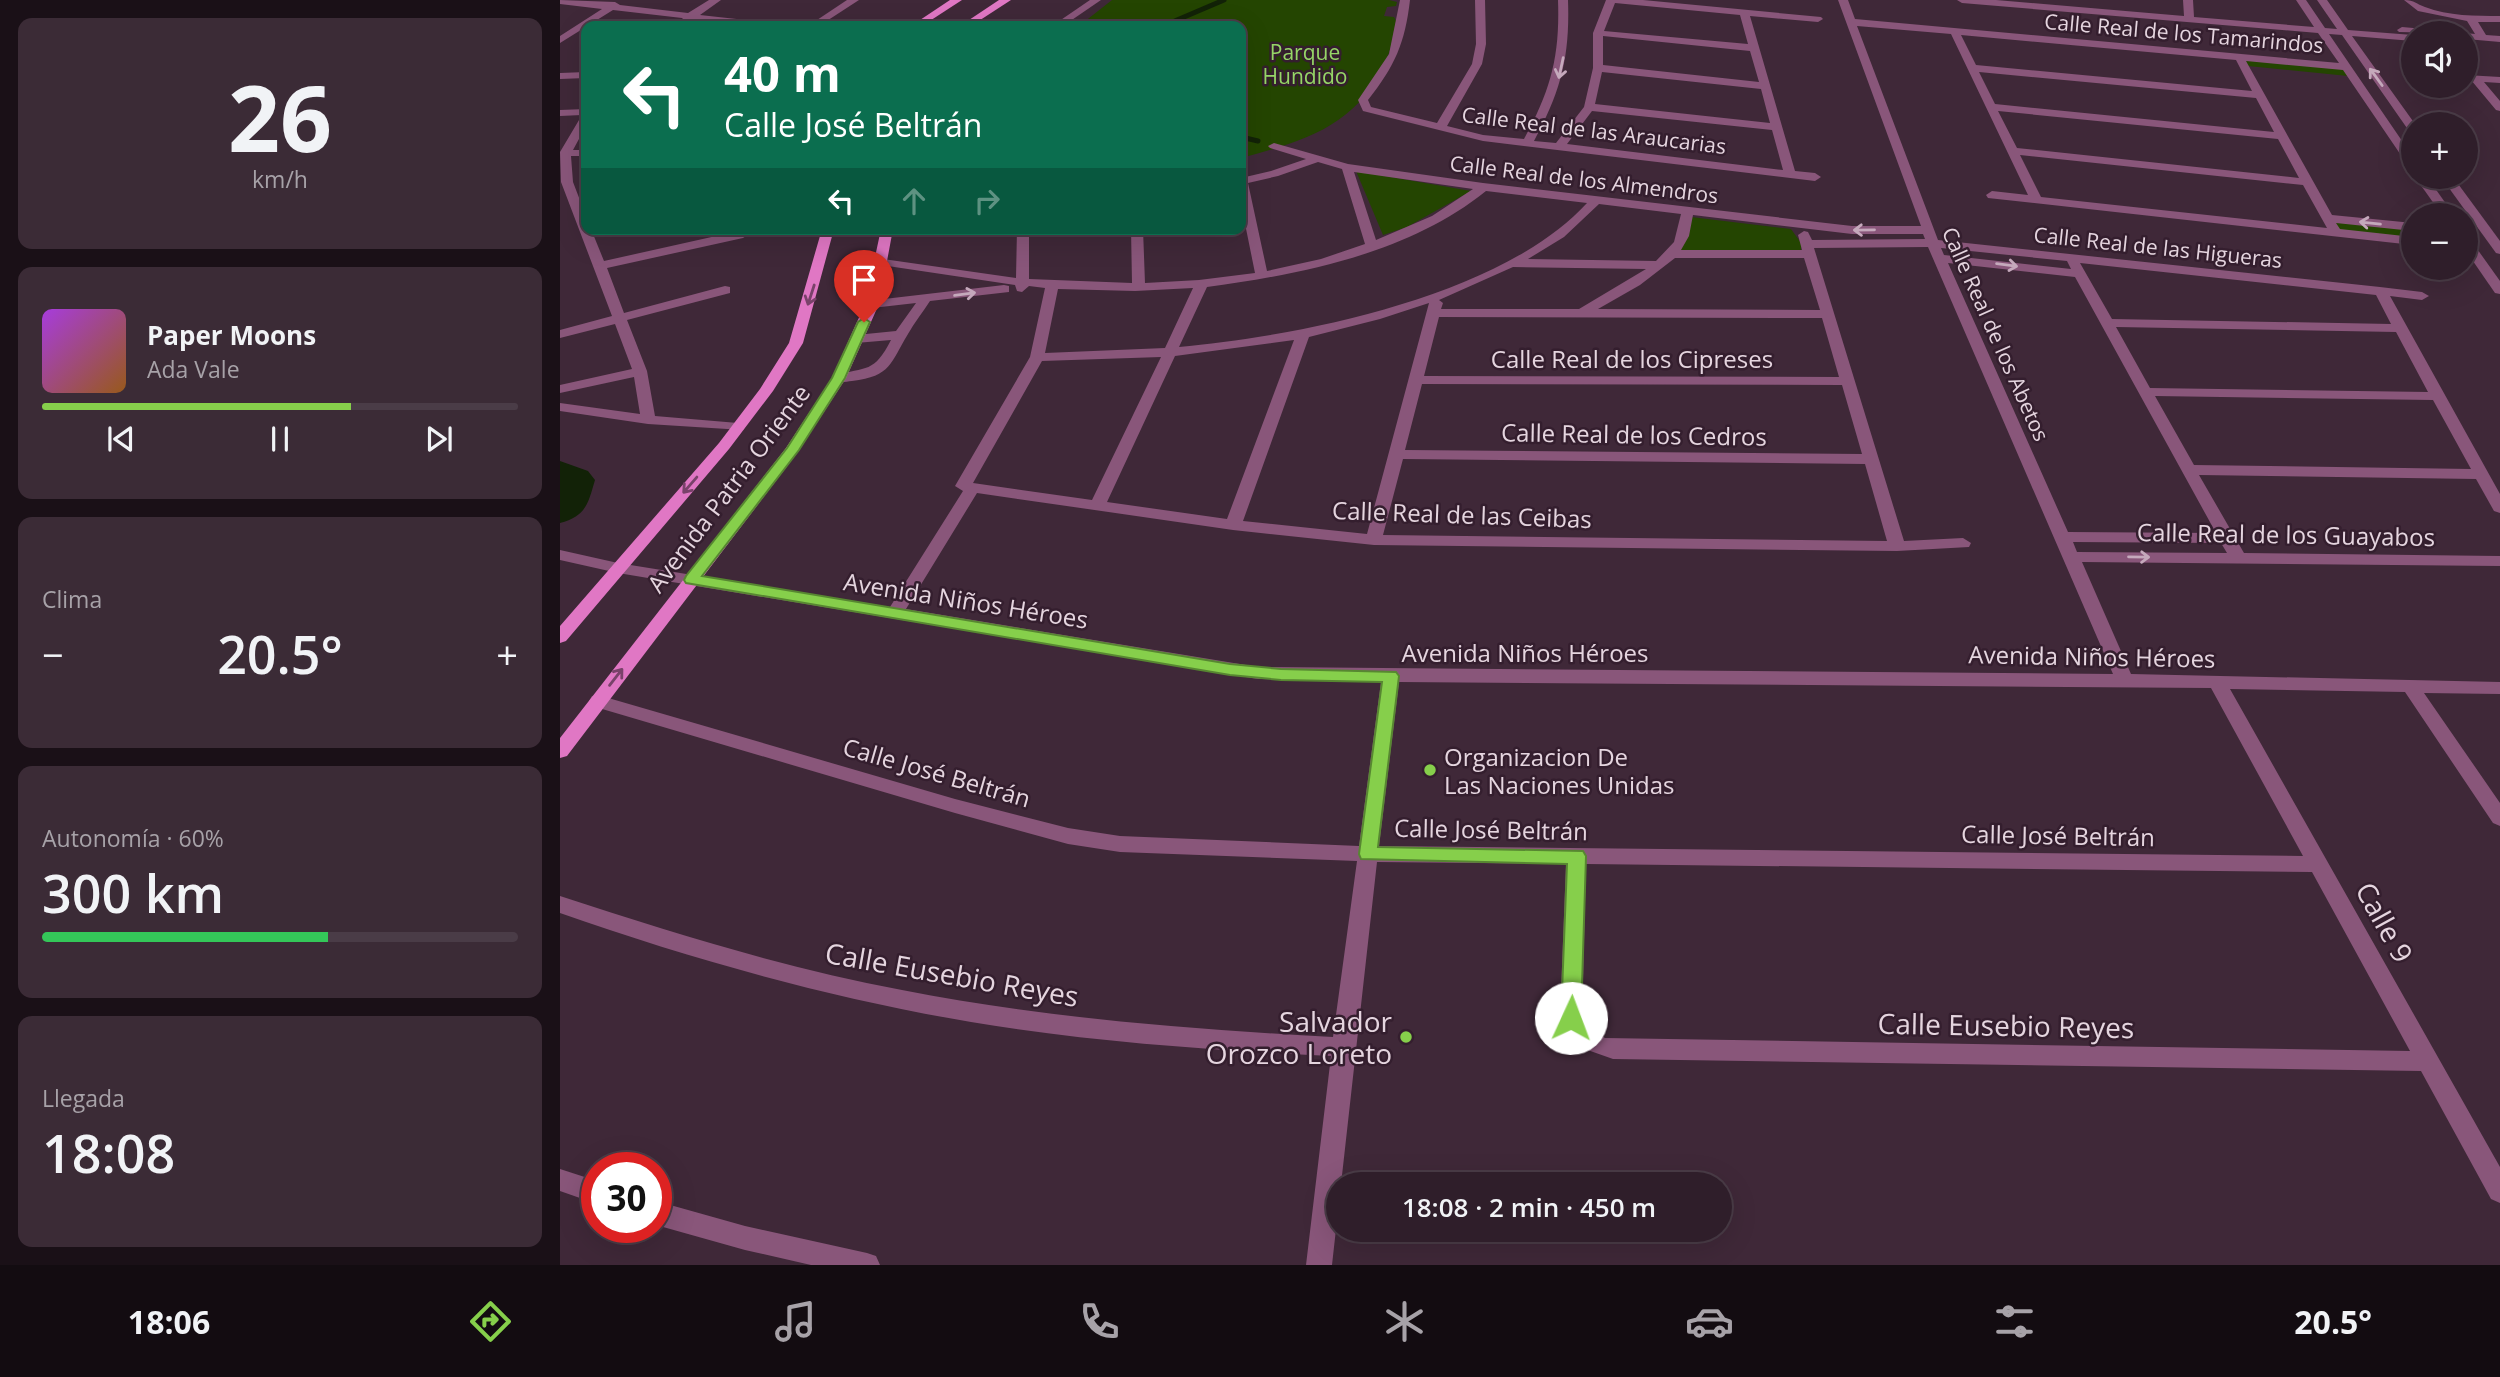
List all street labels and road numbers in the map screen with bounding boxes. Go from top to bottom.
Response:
street label: Calle Real de los Tamarindos [2043,7,2325,59]
street label: Calle Real de las Araucarias [1460,100,1728,160]
street label: Calle Real de los Almendros [1448,149,1720,209]
street label: Calle Real de las Higueras [2032,220,2284,274]
street label: Calle Real de los Abetos [1936,223,2056,445]
street label: Calle Real de los Cipreses [1491,342,1773,375]
street label: Avenida Patria Oriente [639,377,817,599]
street label: Calle Real de los Cedros [1501,415,1767,453]
street label: Calle Real de las Ceibas [1332,493,1592,535]
street label: Calle Real de los Guayabos [2137,515,2435,553]
street label: Avenida Niños Héroes [841,564,1091,636]
street label: Avenida Niños Héroes [1402,636,1648,669]
street label: Avenida Niños Héroes [1968,637,2216,675]
street label: Calle José Beltrán [839,729,1035,815]
street label: Calle José Beltrán [1394,811,1588,847]
street label: Calle José Beltrán [1961,817,2155,853]
street label: Calle 9 [2347,875,2423,969]
street label: Calle Eusebio Reyes [822,933,1082,1015]
street label: Calle Eusebio Reyes [1877,1004,2135,1046]

